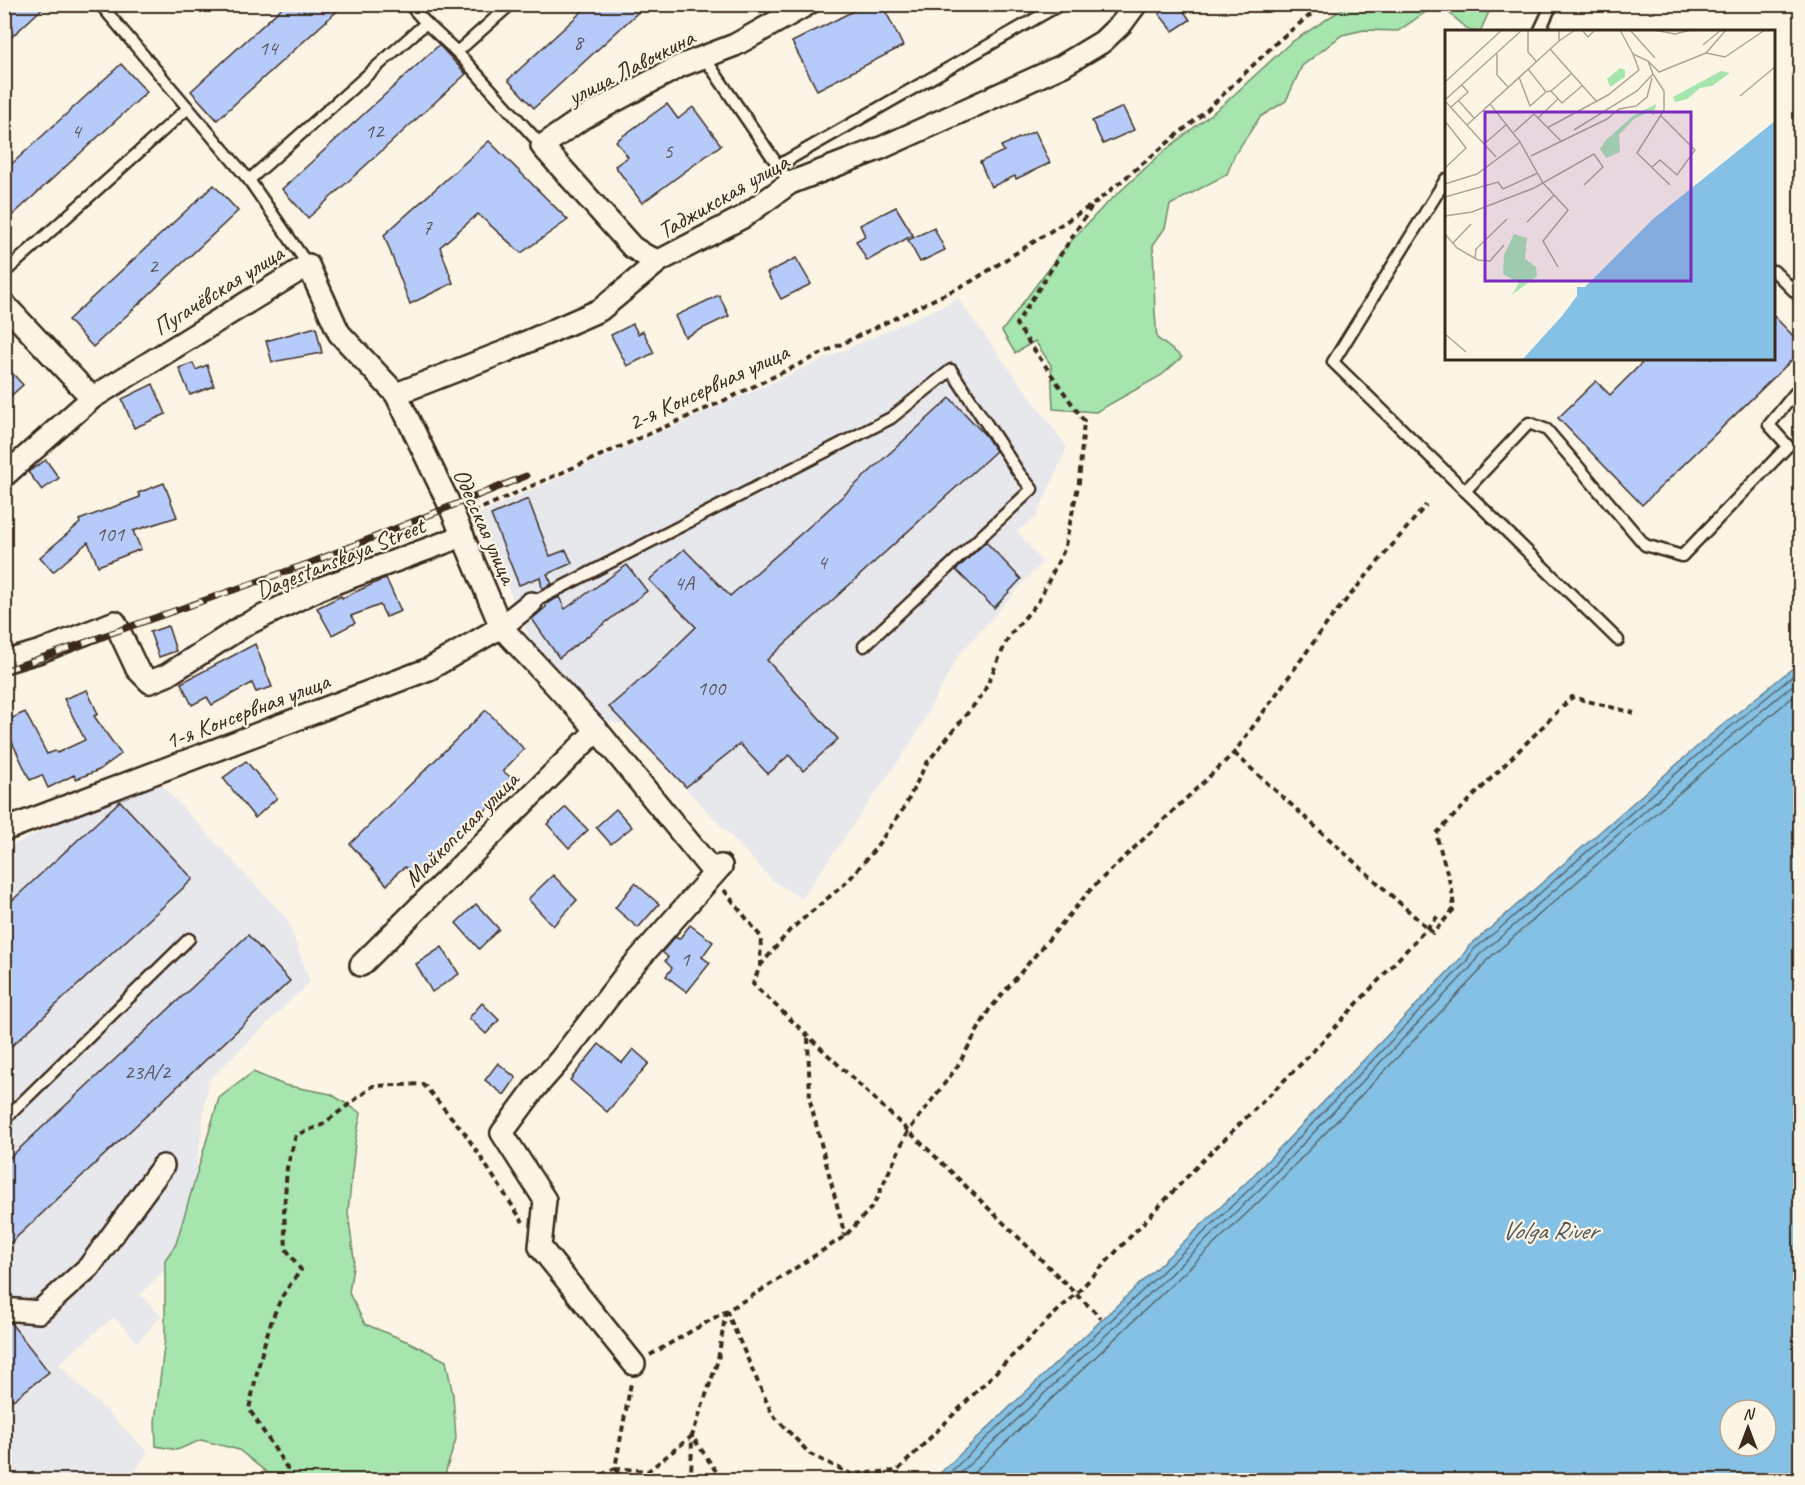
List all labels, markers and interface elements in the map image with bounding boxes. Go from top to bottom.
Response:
street label: улица Лавочкина [561,22,701,113]
house number: 8 [573,29,585,55]
inset map [1445,30,1775,360]
house number: 14 [259,35,280,61]
house number: 4 [71,118,83,144]
house number: 12 [365,118,385,144]
house number: 5 [663,138,674,164]
street label: Таджикская улица [652,146,795,245]
house number: 7 [422,214,433,240]
street label: Пугачёвская улица [147,237,290,342]
house number: 2 [148,253,159,279]
street label: 2-я Консервная улица [623,336,794,437]
street label: Одесская улица [446,464,525,590]
street label: Dagestanskaya Street [251,510,431,606]
house number: 101 [96,521,126,547]
house number: 4 [817,549,829,575]
house number: 4А [674,570,695,596]
street label: 1-я Консервная улица [161,665,335,756]
house number: 100 [697,675,727,701]
street label: Майкопская улица [397,763,527,893]
house number: 1 [680,946,691,972]
house number: 23А/2 [124,1059,171,1085]
water label: Volga River [1501,1214,1601,1247]
north arrow [1718,1398,1778,1458]
text: N [1743,1404,1756,1424]

